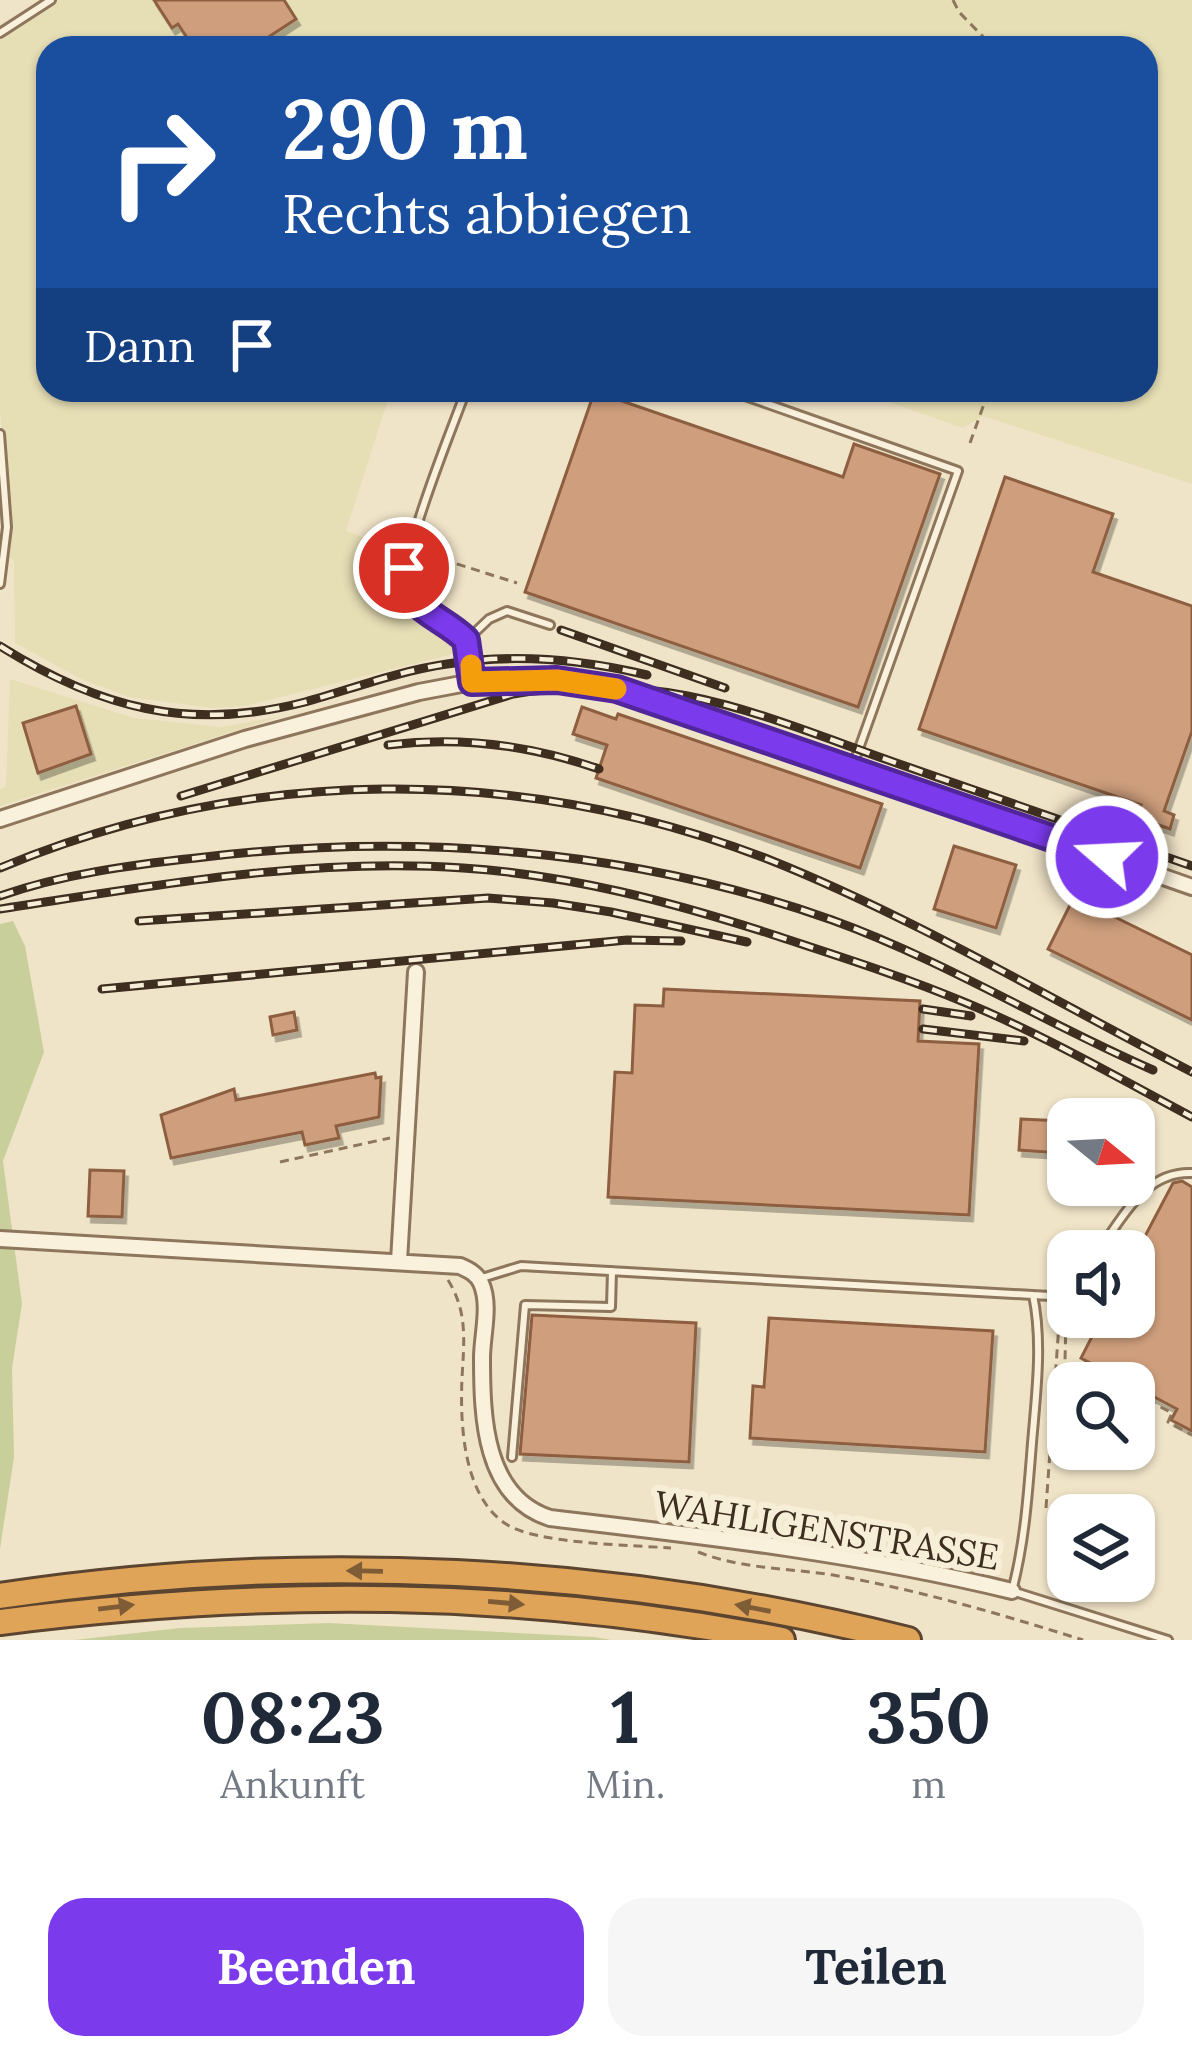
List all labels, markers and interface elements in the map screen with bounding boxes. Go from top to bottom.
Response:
text: 290 m [282,74,528,182]
icon: right [84,84,240,240]
text: Rechts abbiegen [282,179,692,248]
icon: arrive [219,312,285,378]
text: Dann [84,317,195,374]
pin [353,517,455,619]
icon: arrive [371,535,437,601]
position arrow [1044,794,1170,920]
north arrow [1047,1098,1155,1206]
map controls [1047,1098,1155,1602]
button: sound [1047,1230,1155,1338]
button: search [1047,1362,1155,1470]
street label: WAHLIGENSTRASSE [651,1480,1003,1580]
button: layers [1047,1494,1155,1602]
one-way arrow [345,1561,383,1580]
one-way arrow [487,1594,525,1613]
one-way arrow [98,1598,135,1617]
one-way arrow [733,1598,771,1617]
text: 08:23 [201,1671,385,1763]
text: 1 [611,1671,640,1763]
text: 350 [866,1671,991,1763]
text: Ankunft [220,1759,365,1809]
text: Min. [585,1759,665,1809]
text: m [911,1759,946,1809]
button: Beenden [48,1898,584,2036]
button: Teilen [608,1898,1144,2036]

